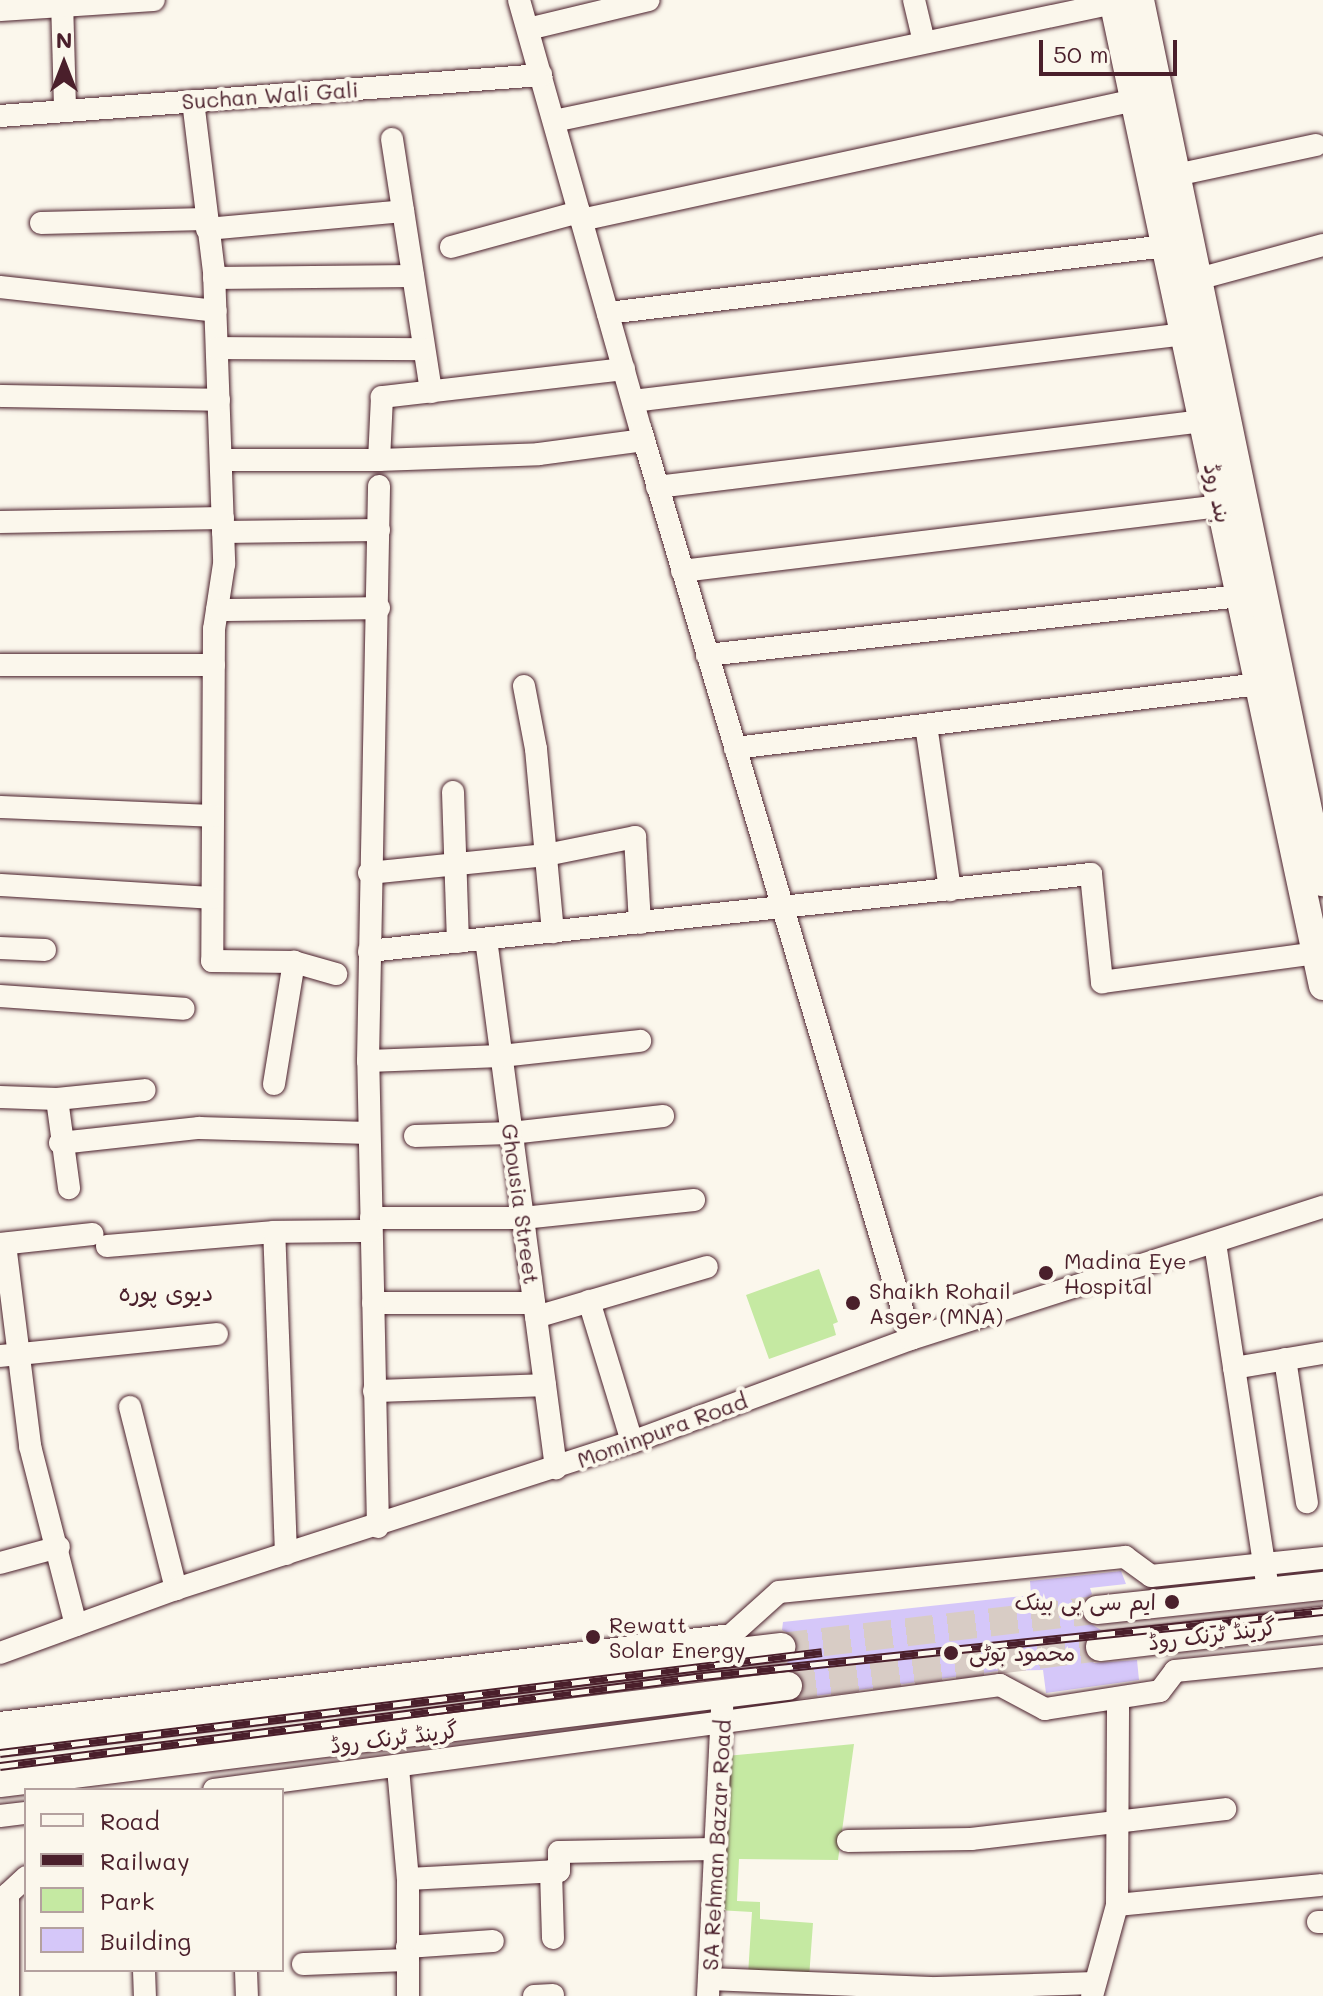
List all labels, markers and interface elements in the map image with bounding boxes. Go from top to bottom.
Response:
north arrow [24,24,104,104]
scale bar [1043,24,1181,74]
text: N [56,25,72,54]
text: 50 m [1053,38,1109,69]
street label: Suchan Wali Gali [181,76,359,114]
street label: بند روڈ [1199,461,1237,525]
street label: Ghousia Street [497,1122,545,1286]
place label: Madina Eye Hospital [1064,1247,1187,1298]
marker: Madina Eye Hospital [1035,1262,1057,1284]
place label: Shaikh Rohail Asger (MNA) [869,1277,1011,1328]
district label: دیوی پورہ [119,1278,213,1306]
marker: Shaikh Rohail Asger (MNA) [844,1294,862,1312]
street label: Mominpura Road [573,1387,751,1473]
place label: ایم سی بی بینک [1015,1589,1156,1615]
marker: ایم سی بی بینک [1163,1593,1181,1611]
place label: Rewatt Solar Energy [609,1611,745,1662]
street label: گرینڈ ٹرنک روڈ [1146,1613,1278,1655]
marker: Rewatt Solar Energy [584,1628,602,1646]
place label: محمود بوٹی [969,1640,1075,1666]
marker: محمود بوٹی [940,1642,962,1664]
street label: گرینڈ ٹرنک روڈ [328,1716,460,1758]
street label: SA Rehman Bazar Road [696,1719,736,1971]
legend [24,1788,284,1972]
text: Road [100,1805,160,1836]
text: Railway [100,1845,190,1876]
text: Park [100,1885,154,1916]
text: Building [100,1925,191,1956]

